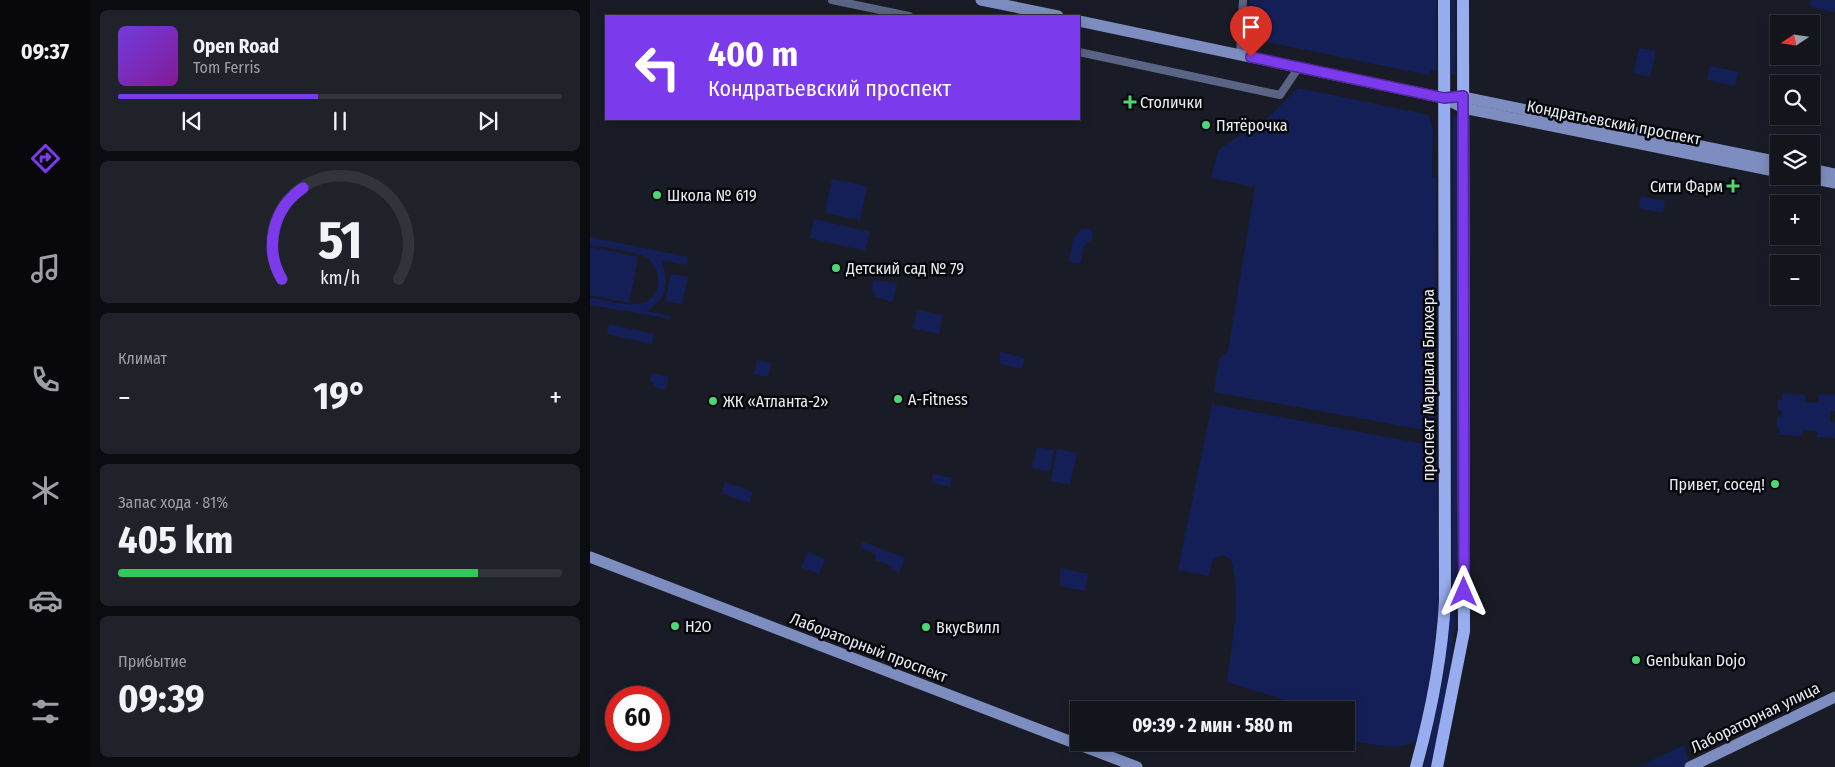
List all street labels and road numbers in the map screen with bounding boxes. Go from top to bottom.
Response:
street label: Кондратьевский проспект [1525,96,1703,149]
street label: проспект Маршала Блюхера [1419,289,1438,481]
street label: Лабораторный проспект [787,609,951,686]
street label: Лабораторная улица [1688,678,1823,757]

